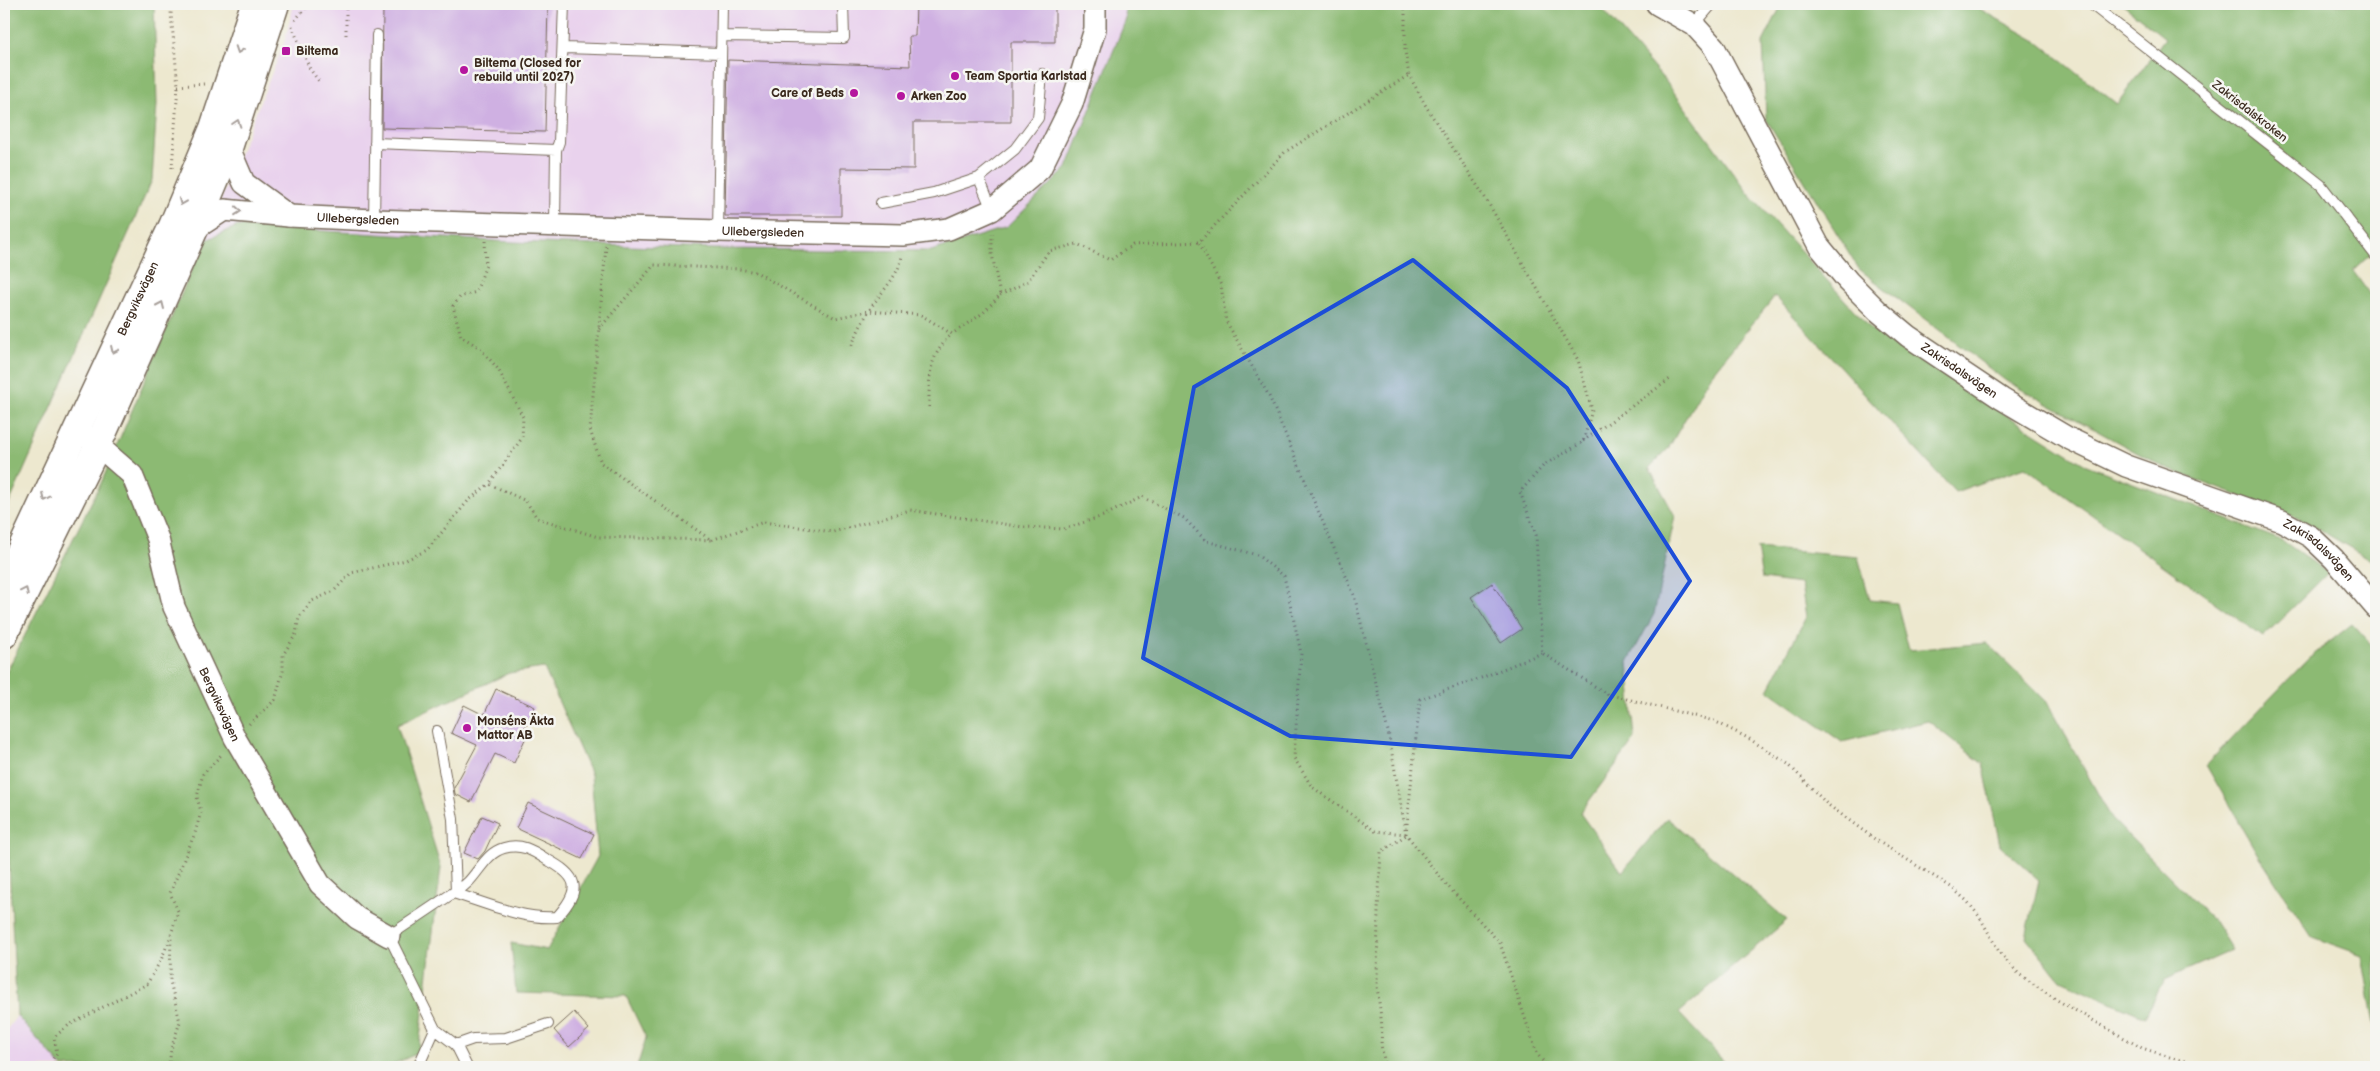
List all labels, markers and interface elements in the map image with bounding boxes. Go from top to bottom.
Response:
place label: Biltema [296,44,338,59]
one-way arrow [234,45,244,54]
marker: Biltema [280,45,292,57]
place label: Biltema (Closed for rebuild until 2027) [474,56,581,85]
marker: Biltema (Closed for rebuild until 2027) [458,64,470,76]
place label: Team Sportia Karlstad [965,69,1087,84]
marker: Team Sportia Karlstad [949,70,961,82]
street label: Zakrisdalskroken [2208,77,2291,146]
place label: Care of Beds [771,86,844,101]
marker: Care of Beds [848,87,860,99]
place label: Arken Zoo [910,89,967,104]
marker: Arken Zoo [895,90,907,102]
one-way arrow [231,119,241,128]
one-way arrow [178,197,188,206]
one-way arrow [234,205,242,216]
street label: Ullebergsleden [316,210,400,229]
street label: Ullebergsleden [721,224,804,241]
street label: Bergviksvägen [115,259,162,338]
one-way arrow [154,301,165,310]
street label: Zakrisdalsvägen [1917,339,2000,402]
one-way arrow [110,345,120,354]
one-way arrow [41,492,51,501]
street label: Zakrisdalsvägen [2280,516,2357,585]
one-way arrow [19,588,29,597]
street label: Bergviksvägen [195,665,243,744]
place label: Monséns Äkta Mattor AB [477,712,554,743]
marker: Monséns Äkta Mattor AB [461,722,473,734]

